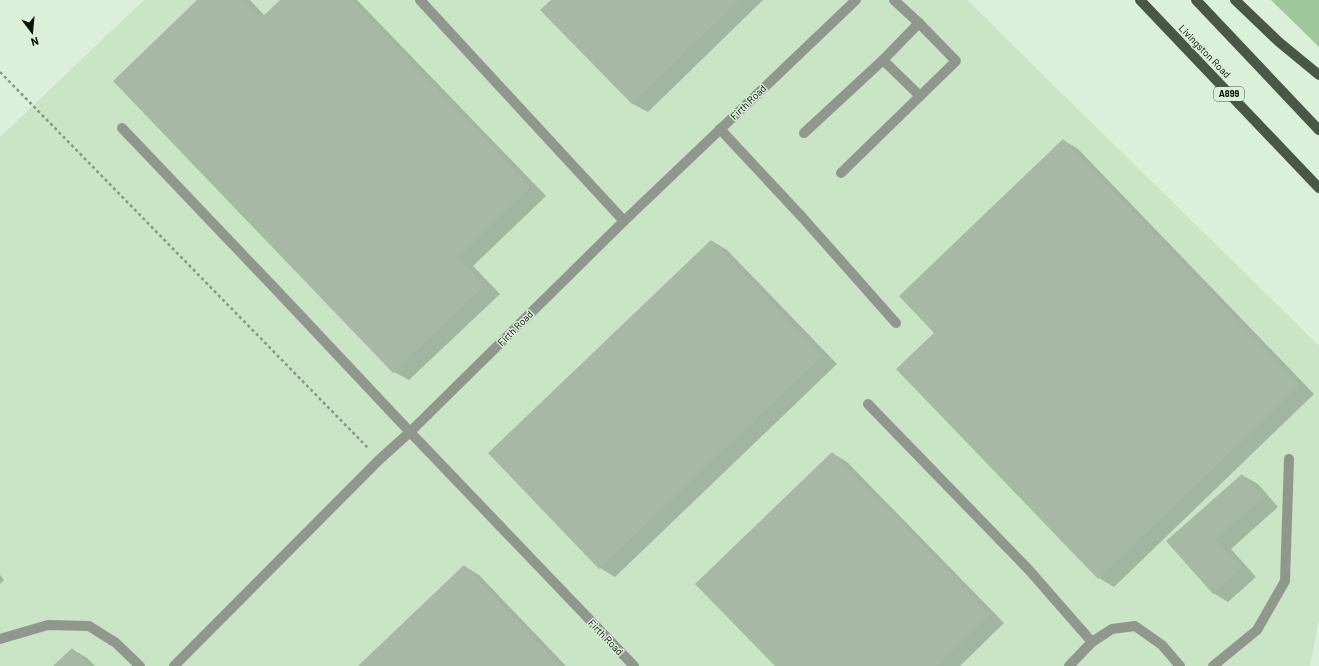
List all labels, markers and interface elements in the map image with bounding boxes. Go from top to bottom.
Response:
north arrow [12,12,52,52]
street label: Livingston Road [1177,22,1233,80]
text: N [30,35,40,49]
street label: Firth Road [728,82,768,122]
road number: A899 [1214,87,1244,101]
street label: Firth Road [495,308,535,348]
street label: Firth Road [586,617,626,657]

